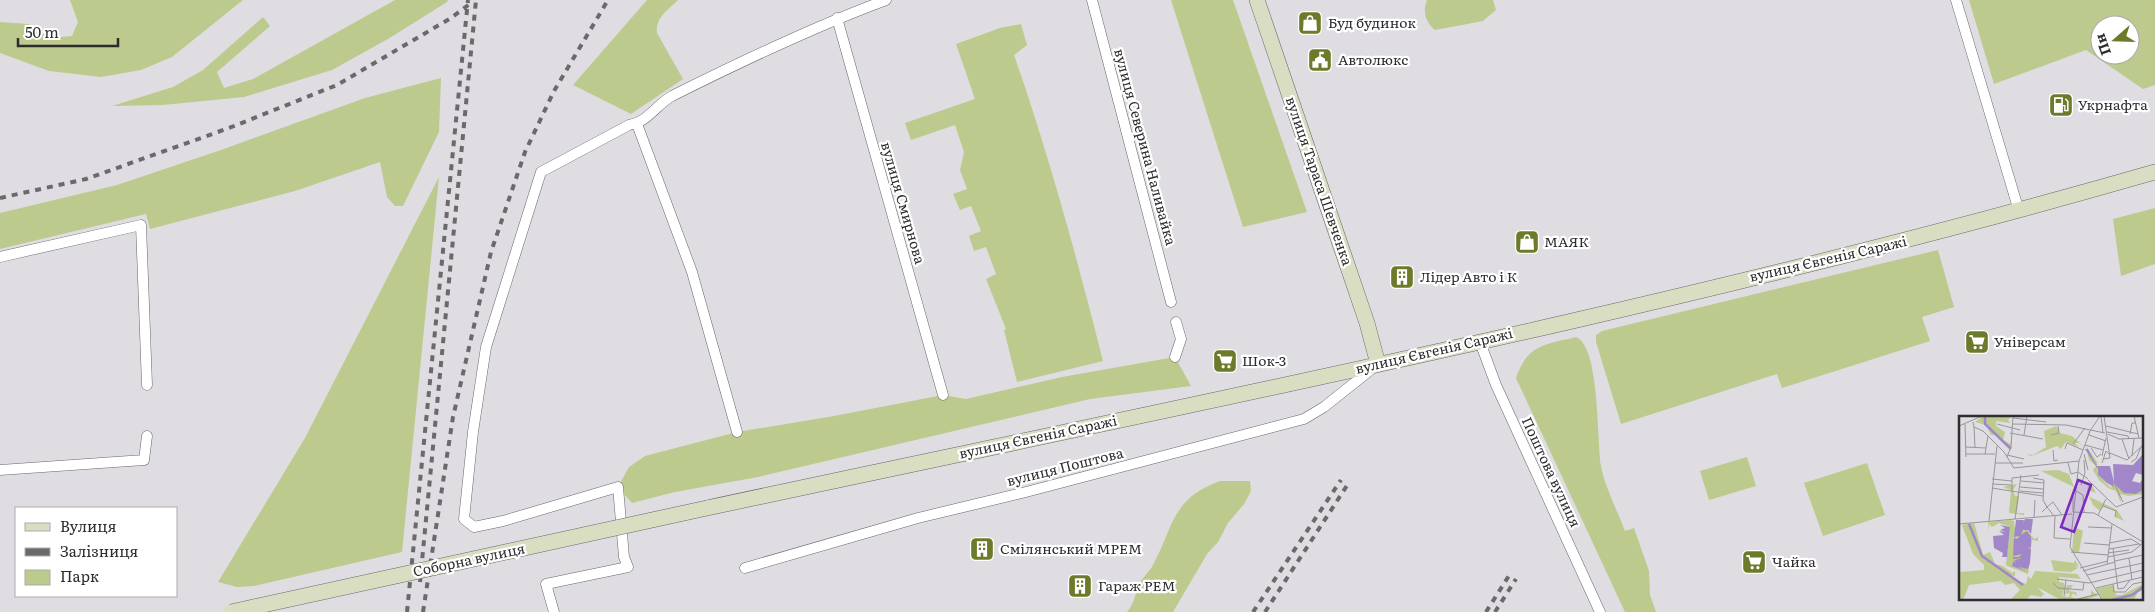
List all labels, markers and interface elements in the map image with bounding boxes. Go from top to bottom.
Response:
shop icon: Буд будинок [1297,10,1323,36]
place label: Буд будинок [1328,12,1416,32]
scale bar [18,15,118,47]
north arrow [2090,15,2140,65]
text: 50 m [25,20,59,43]
text: Пн [2089,31,2115,58]
street label: вулиця Северина Наливайка [1110,46,1182,248]
public building icon: Автолюкс [1307,47,1333,73]
place label: Автолюкс [1338,49,1408,69]
fuel station icon: Укрнафта [2048,92,2074,118]
street label: вулиця Тараса Шевченка [1282,94,1358,268]
place label: Укрнафта [2078,94,2148,114]
street label: вулиця Смирнова [877,139,931,266]
shop icon: МАЯК [1514,229,1540,255]
street label: вулиця Євгенія Саражі [1747,230,1909,286]
place label: МАЯК [1544,231,1589,251]
building icon: Лідер Авто і К [1389,264,1415,290]
place label: Лідер Авто і К [1420,266,1518,286]
street label: вулиця Євгенія Саражі [1353,322,1515,378]
supermarket icon: Універсам [1964,329,1990,355]
place label: Універсам [1994,331,2066,351]
supermarket icon: Шок-3 [1212,348,1238,374]
place label: Шок-3 [1242,350,1286,370]
street label: вулиця Євгенія Саражі [957,409,1119,463]
street label: Поштова вулиця [1518,413,1586,530]
inset map [1959,416,2142,600]
street label: вулиця Поштова [1004,442,1126,490]
legend [15,507,178,597]
text: Вулиця [60,514,117,537]
building icon: Смілянський МРЕМ [969,536,995,562]
street label: Соборна вулиця [411,537,527,581]
place label: Смілянський МРЕМ [1000,538,1142,558]
text: Залізниця [60,539,138,562]
supermarket icon: Чайка [1741,549,1767,575]
place label: Чайка [1772,551,1816,571]
text: Парк [60,564,99,587]
building icon: Гараж РЕМ [1067,573,1093,599]
place label: Гараж РЕМ [1098,575,1175,595]

